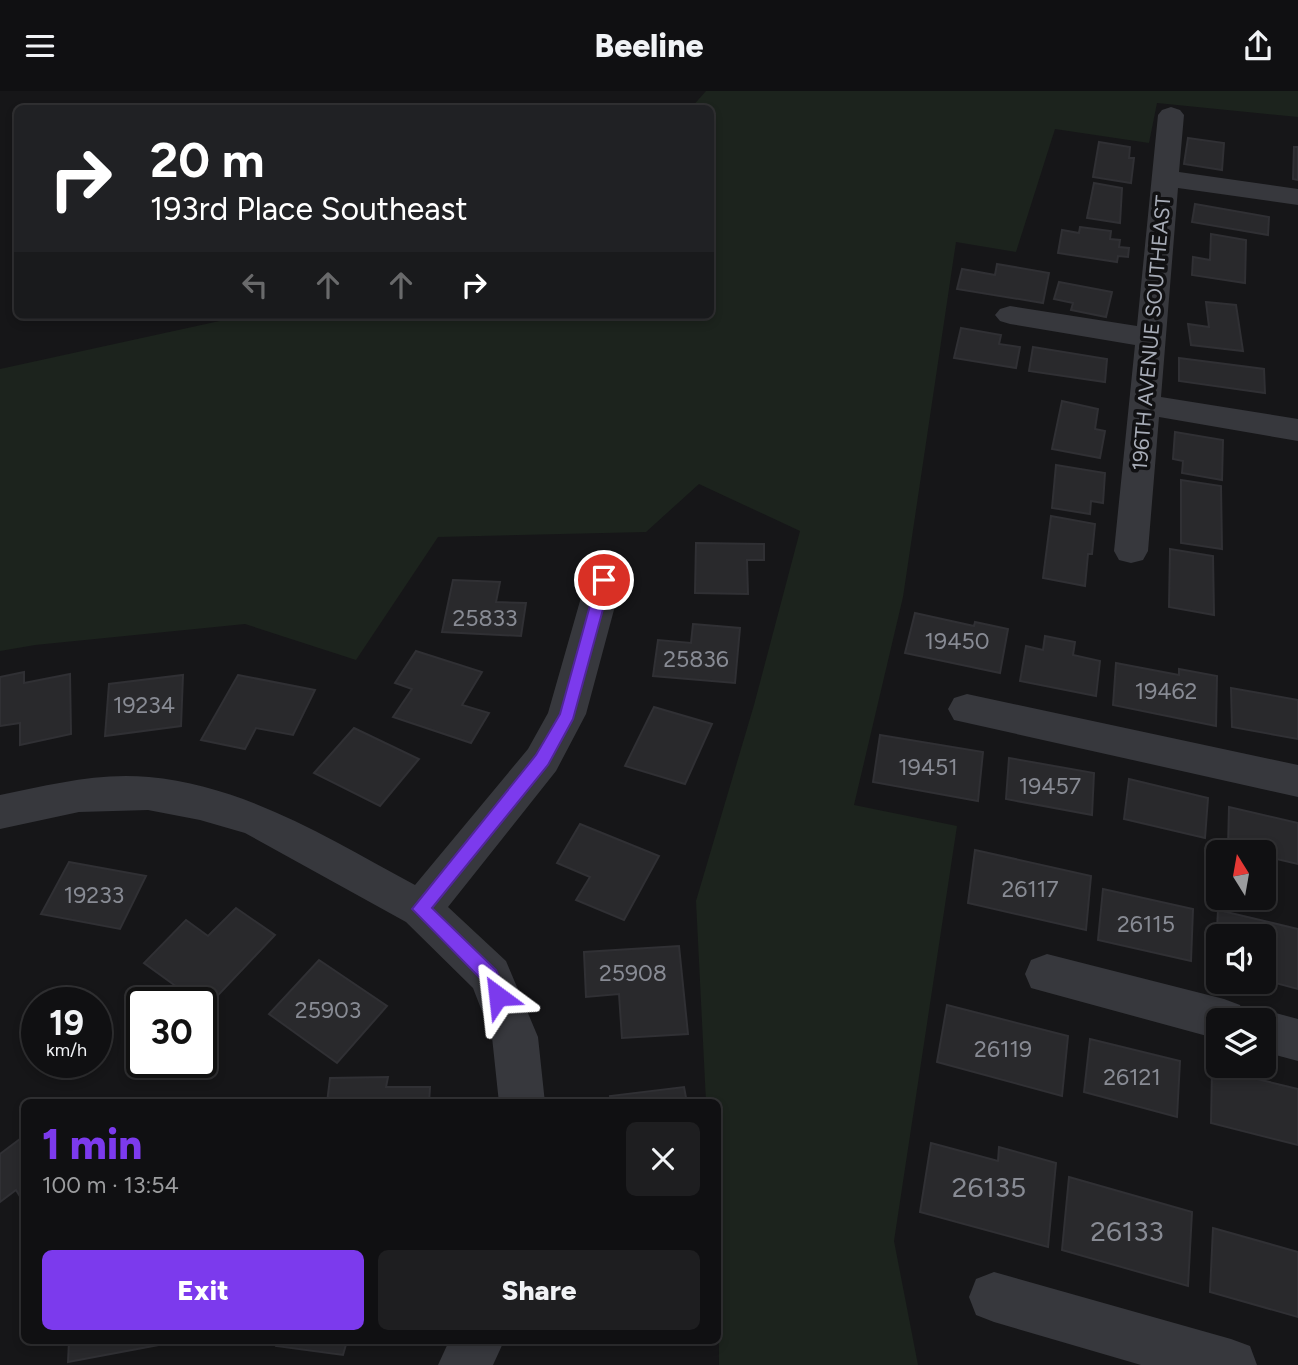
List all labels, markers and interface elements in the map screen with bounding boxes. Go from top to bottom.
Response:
icon: menu [21,27,59,65]
text: Beeline [595,27,703,65]
icon: share [1239,27,1277,65]
text: 20 m [150,130,265,189]
icon: right [35,133,126,224]
text: 193rd Place Southeast [150,190,468,228]
street label: 196TH AVENUE SOUTHEAST [1127,194,1176,472]
icon: left [236,266,274,304]
icon: ahead [309,266,347,304]
icon: ahead [382,266,420,304]
icon: right [455,266,493,304]
pin [574,550,634,610]
icon: arrive [585,561,623,599]
house number: 25833 [452,604,518,632]
house number: 19450 [925,627,989,655]
house number: 25836 [663,645,729,673]
house number: 19462 [1135,677,1197,705]
house number: 19234 [113,691,175,719]
house number: 19451 [898,753,958,781]
house number: 19457 [1019,772,1081,800]
north arrow [1206,840,1276,910]
map controls [1206,840,1276,1078]
house number: 26117 [1001,875,1059,903]
house number: 19233 [64,881,124,909]
house number: 26115 [1117,910,1175,938]
button: sound [1206,924,1276,994]
position arrow [461,959,535,1033]
house number: 25908 [599,959,667,987]
speed limit sign: 30 [126,987,217,1078]
house number: 25903 [295,996,361,1024]
text: 19 [49,1002,84,1044]
button: layers [1206,1008,1276,1078]
house number: 26119 [974,1035,1032,1063]
text: km/h [46,1039,87,1061]
house number: 26121 [1103,1063,1161,1091]
text: 1 min [42,1119,142,1170]
button: close [626,1122,700,1196]
house number: 26135 [952,1170,1026,1204]
text: 100 m · 13:54 [42,1171,179,1199]
house number: 26133 [1090,1214,1164,1248]
button: Exit [42,1250,364,1330]
button: Share [378,1250,700,1330]

